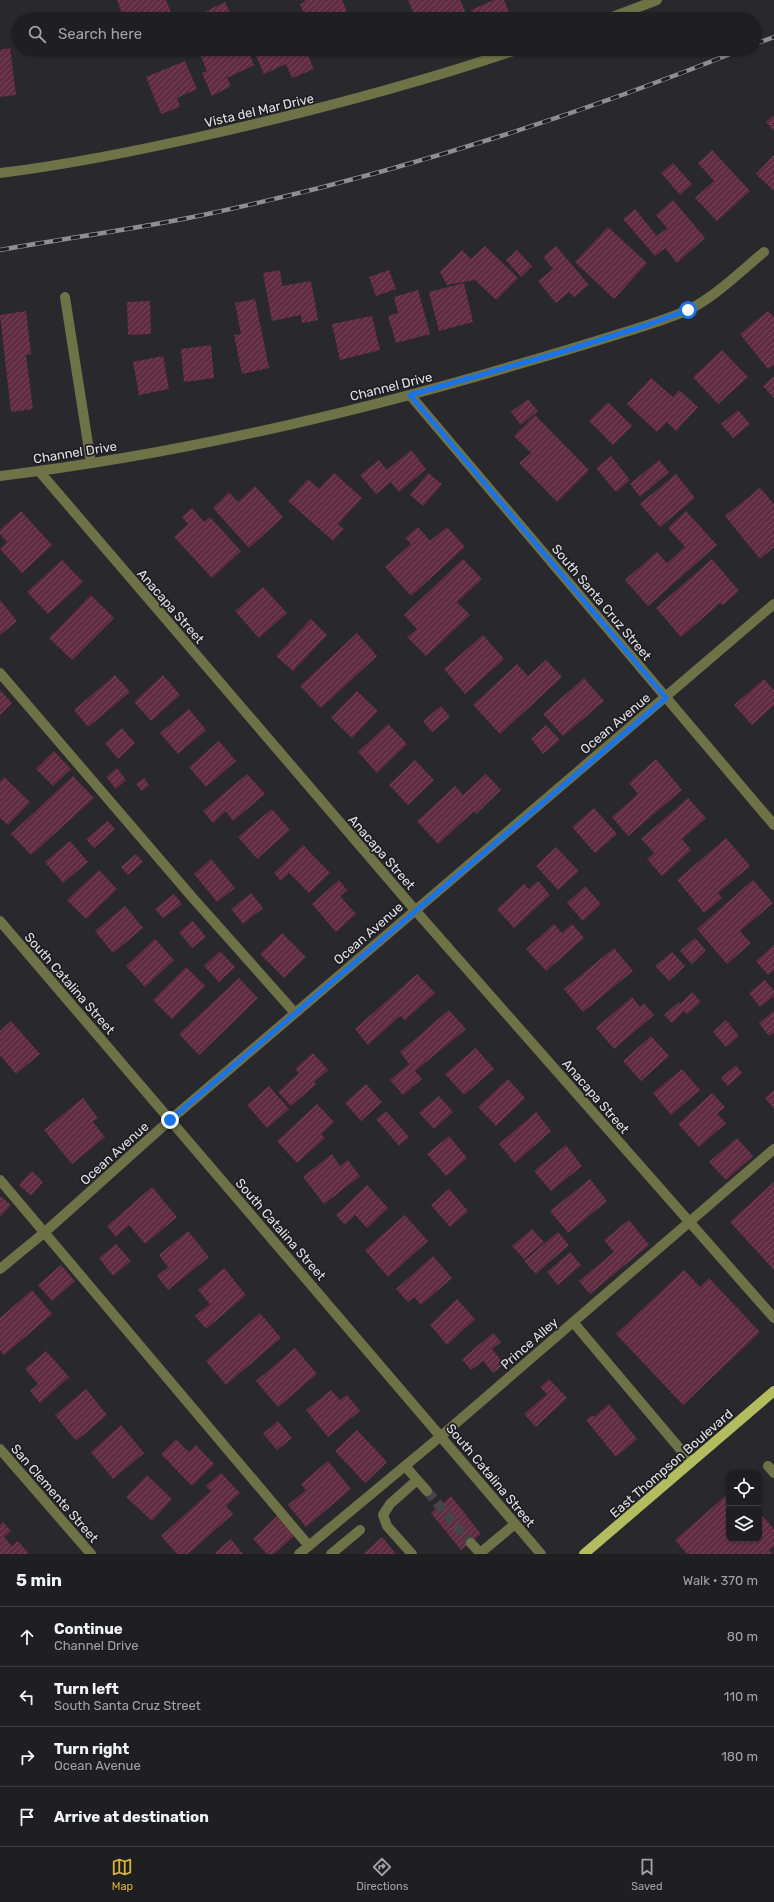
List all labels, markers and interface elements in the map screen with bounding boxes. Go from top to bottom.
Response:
search box [12,12,762,56]
icon: search [26,23,48,45]
text: Search here [58,25,142,43]
street label: Vista del Mar Drive [203,91,315,130]
route start [679,301,697,319]
street label: Channel Drive [348,369,434,404]
street label: Channel Drive [32,438,118,467]
street label: South Santa Cruz Street [549,541,655,663]
street label: Anacapa Street [134,566,207,647]
street label: Ocean Avenue [577,690,653,757]
street label: Anacapa Street [345,812,418,893]
street label: Ocean Avenue [331,899,406,967]
street label: South Catalina Street [21,929,118,1037]
street label: Anacapa Street [559,1056,632,1137]
route end [161,1111,179,1129]
street label: Ocean Avenue [77,1119,152,1188]
street label: South Catalina Street [232,1175,329,1283]
street label: Prince Alley [498,1314,561,1372]
street label: East Thompson Boulevard [607,1406,736,1521]
street label: South Catalina Street [443,1421,538,1530]
street label: San Clemente Street [8,1441,101,1545]
map controls [726,1470,762,1542]
button: locate [726,1470,762,1506]
button: layers [726,1506,762,1542]
text: 5 min [16,1570,62,1590]
text: Walk · 370 m [683,1573,758,1588]
text: Continue [54,1620,123,1638]
icon: ahead [16,1626,38,1648]
text: 80 m [727,1629,758,1644]
text: Channel Drive [54,1638,138,1653]
text: Turn left [54,1680,119,1698]
icon: left [16,1686,38,1708]
text: 110 m [724,1689,758,1704]
text: South Santa Cruz Street [54,1698,201,1713]
text: Turn right [54,1740,129,1758]
icon: right [16,1746,38,1768]
text: 180 m [721,1749,758,1764]
text: Ocean Avenue [54,1758,141,1773]
icon: arrive [16,1806,38,1828]
text: Arrive at destination [54,1808,209,1826]
tab: Map [111,1856,133,1893]
tab: Directions [356,1856,408,1893]
tab: Saved [631,1856,663,1893]

